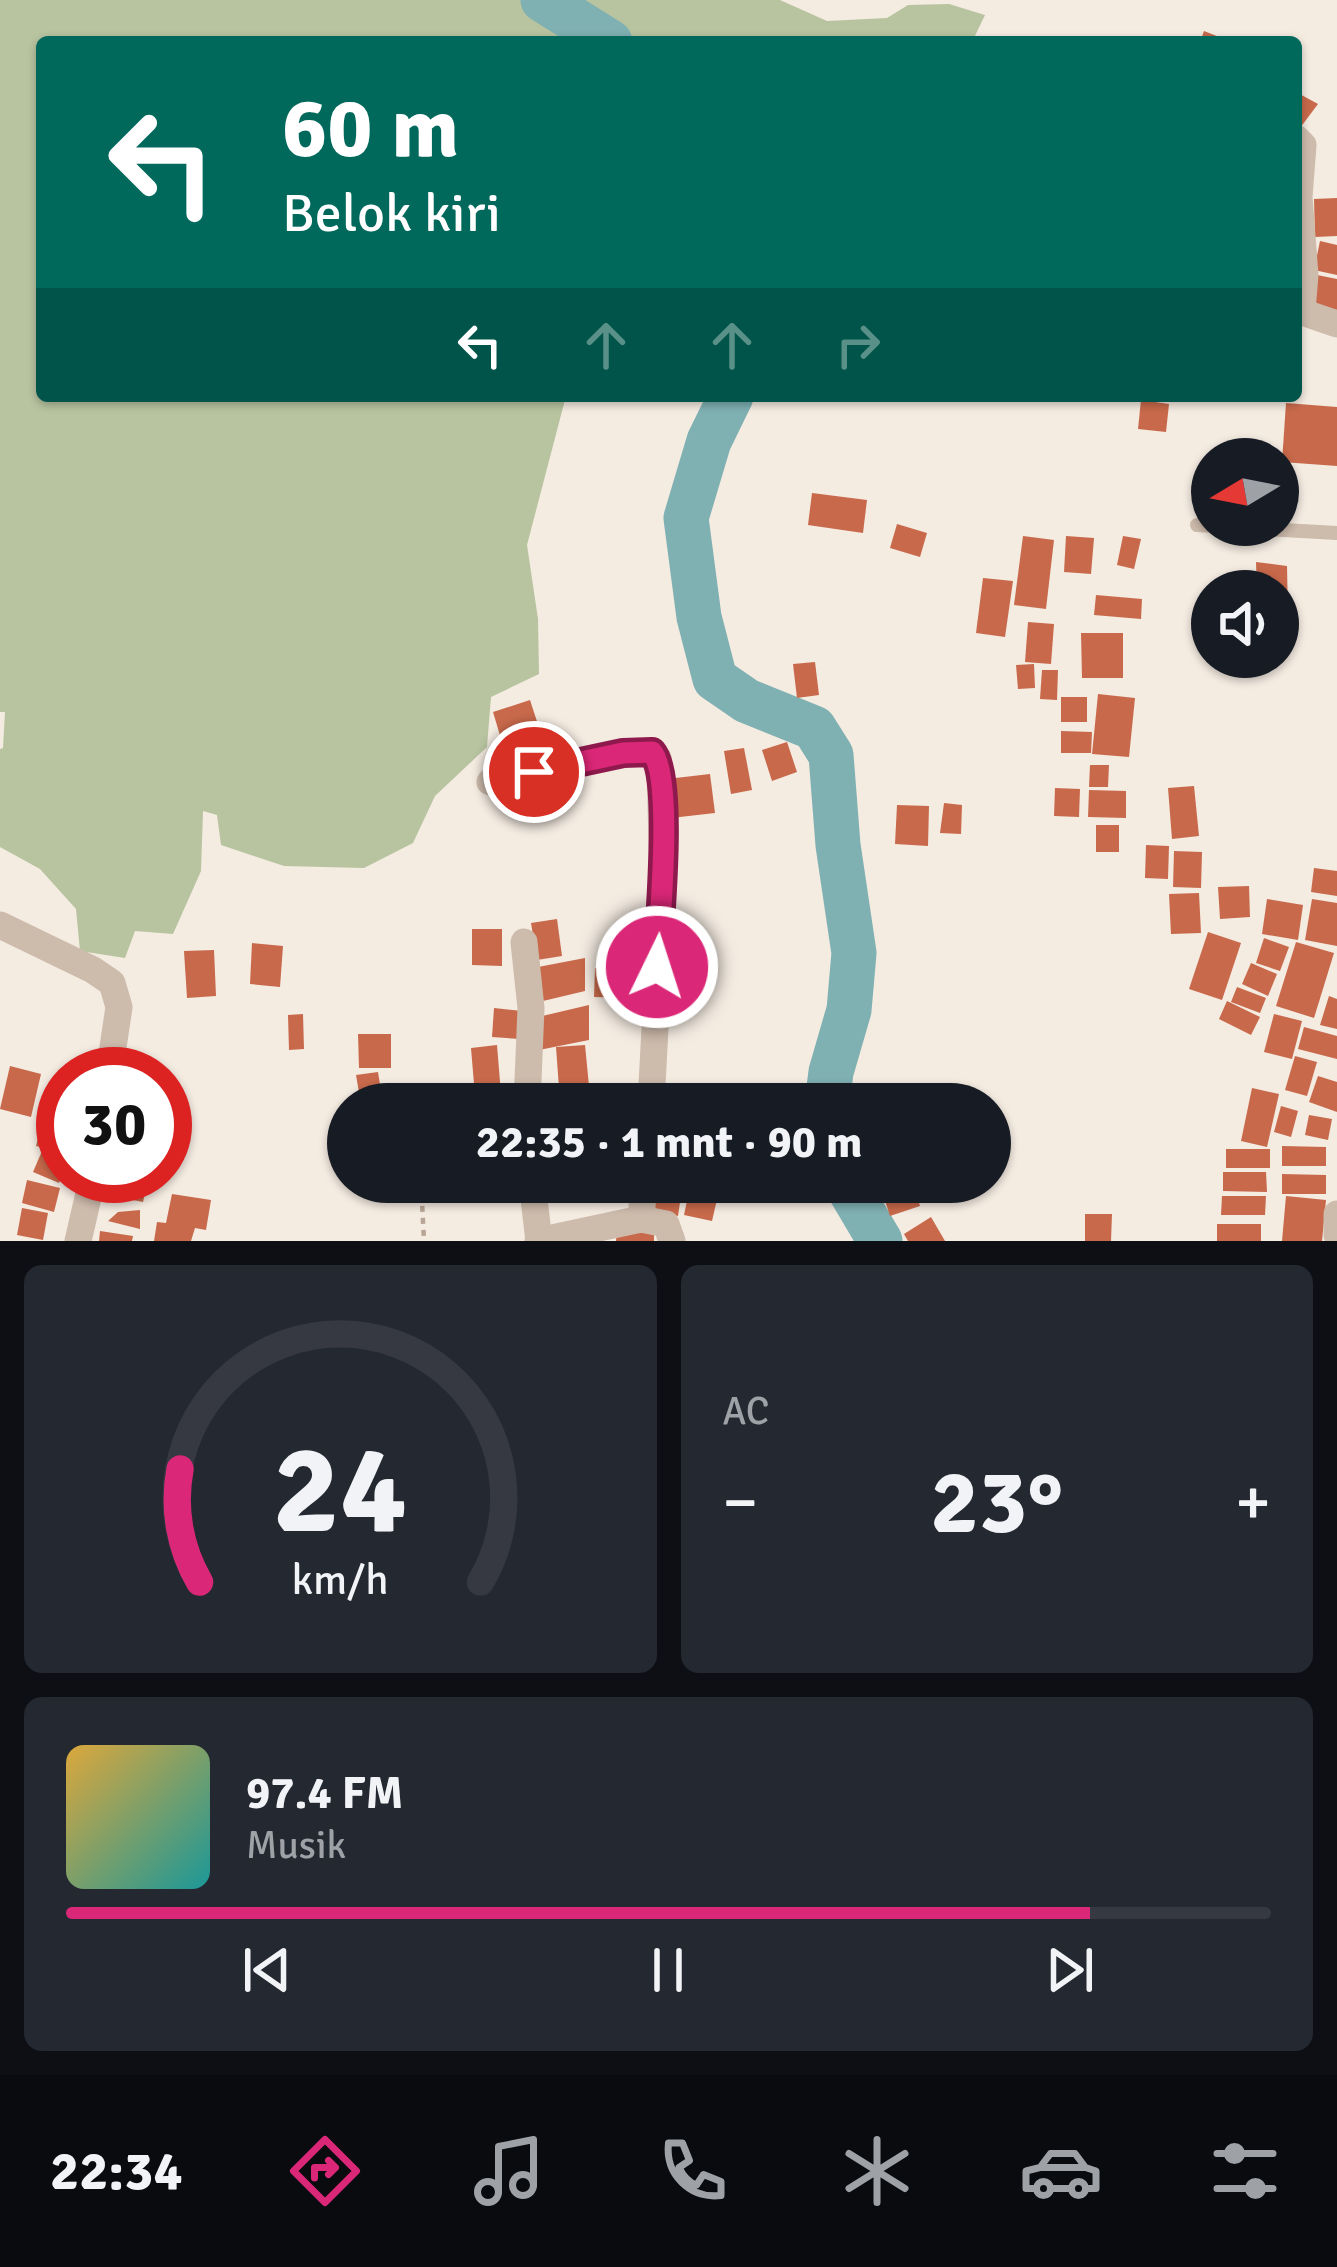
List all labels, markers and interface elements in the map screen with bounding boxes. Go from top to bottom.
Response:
text: 60 m [282,77,459,181]
icon: left [84,84,240,240]
text: Belok kiri [282,180,501,247]
icon: left [447,312,513,378]
icon: ahead [573,312,639,378]
icon: ahead [699,312,765,378]
icon: right [825,312,891,378]
north arrow [1191,438,1299,546]
map controls [1191,438,1299,678]
button: sound [1191,570,1299,678]
pin [483,721,585,823]
icon: arrive [501,739,567,805]
position arrow [594,904,720,1030]
speed limit sign: 30 [36,1047,192,1203]
text: 22:35 · 1 mnt · 90 m [476,1115,862,1170]
text: AC [723,1387,769,1435]
text: 24 [273,1414,408,1567]
text: 23° [930,1447,1063,1558]
text: − [723,1462,758,1543]
text: + [1235,1462,1271,1543]
text: km/h [292,1554,389,1607]
text: 97.4 FM [246,1766,403,1821]
text: Musik [246,1821,346,1869]
icon: previous [234,1937,300,2003]
icon: pause [635,1937,701,2003]
icon: next [1037,1937,1103,2003]
icon: directions [283,2129,367,2213]
icon: music [467,2129,551,2213]
icon: phone [651,2129,735,2213]
icon: climate [835,2129,919,2213]
icon: car [1019,2129,1103,2213]
icon: filters [1203,2129,1287,2213]
text: 22:34 [50,2138,183,2205]

